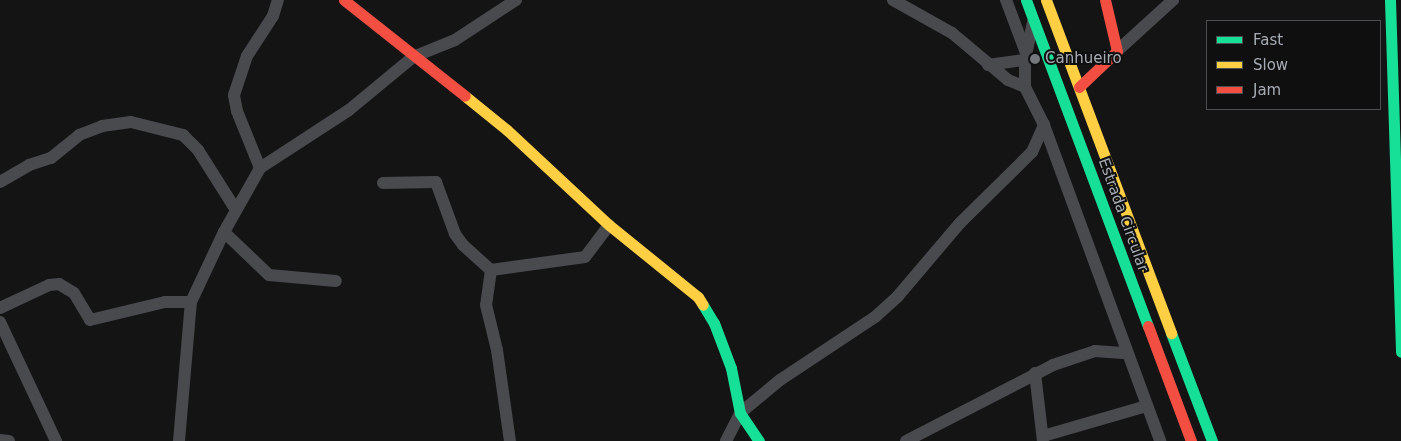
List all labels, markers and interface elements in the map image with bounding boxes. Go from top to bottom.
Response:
legend [1206,20,1381,110]
text: Fast [1253,31,1283,49]
place label: Canhueiro [1045,50,1122,68]
marker: Canhueiro [1029,53,1041,65]
text: Slow [1253,56,1288,74]
text: Jam [1253,81,1281,99]
street label: Estrada Circular [1094,156,1152,274]

